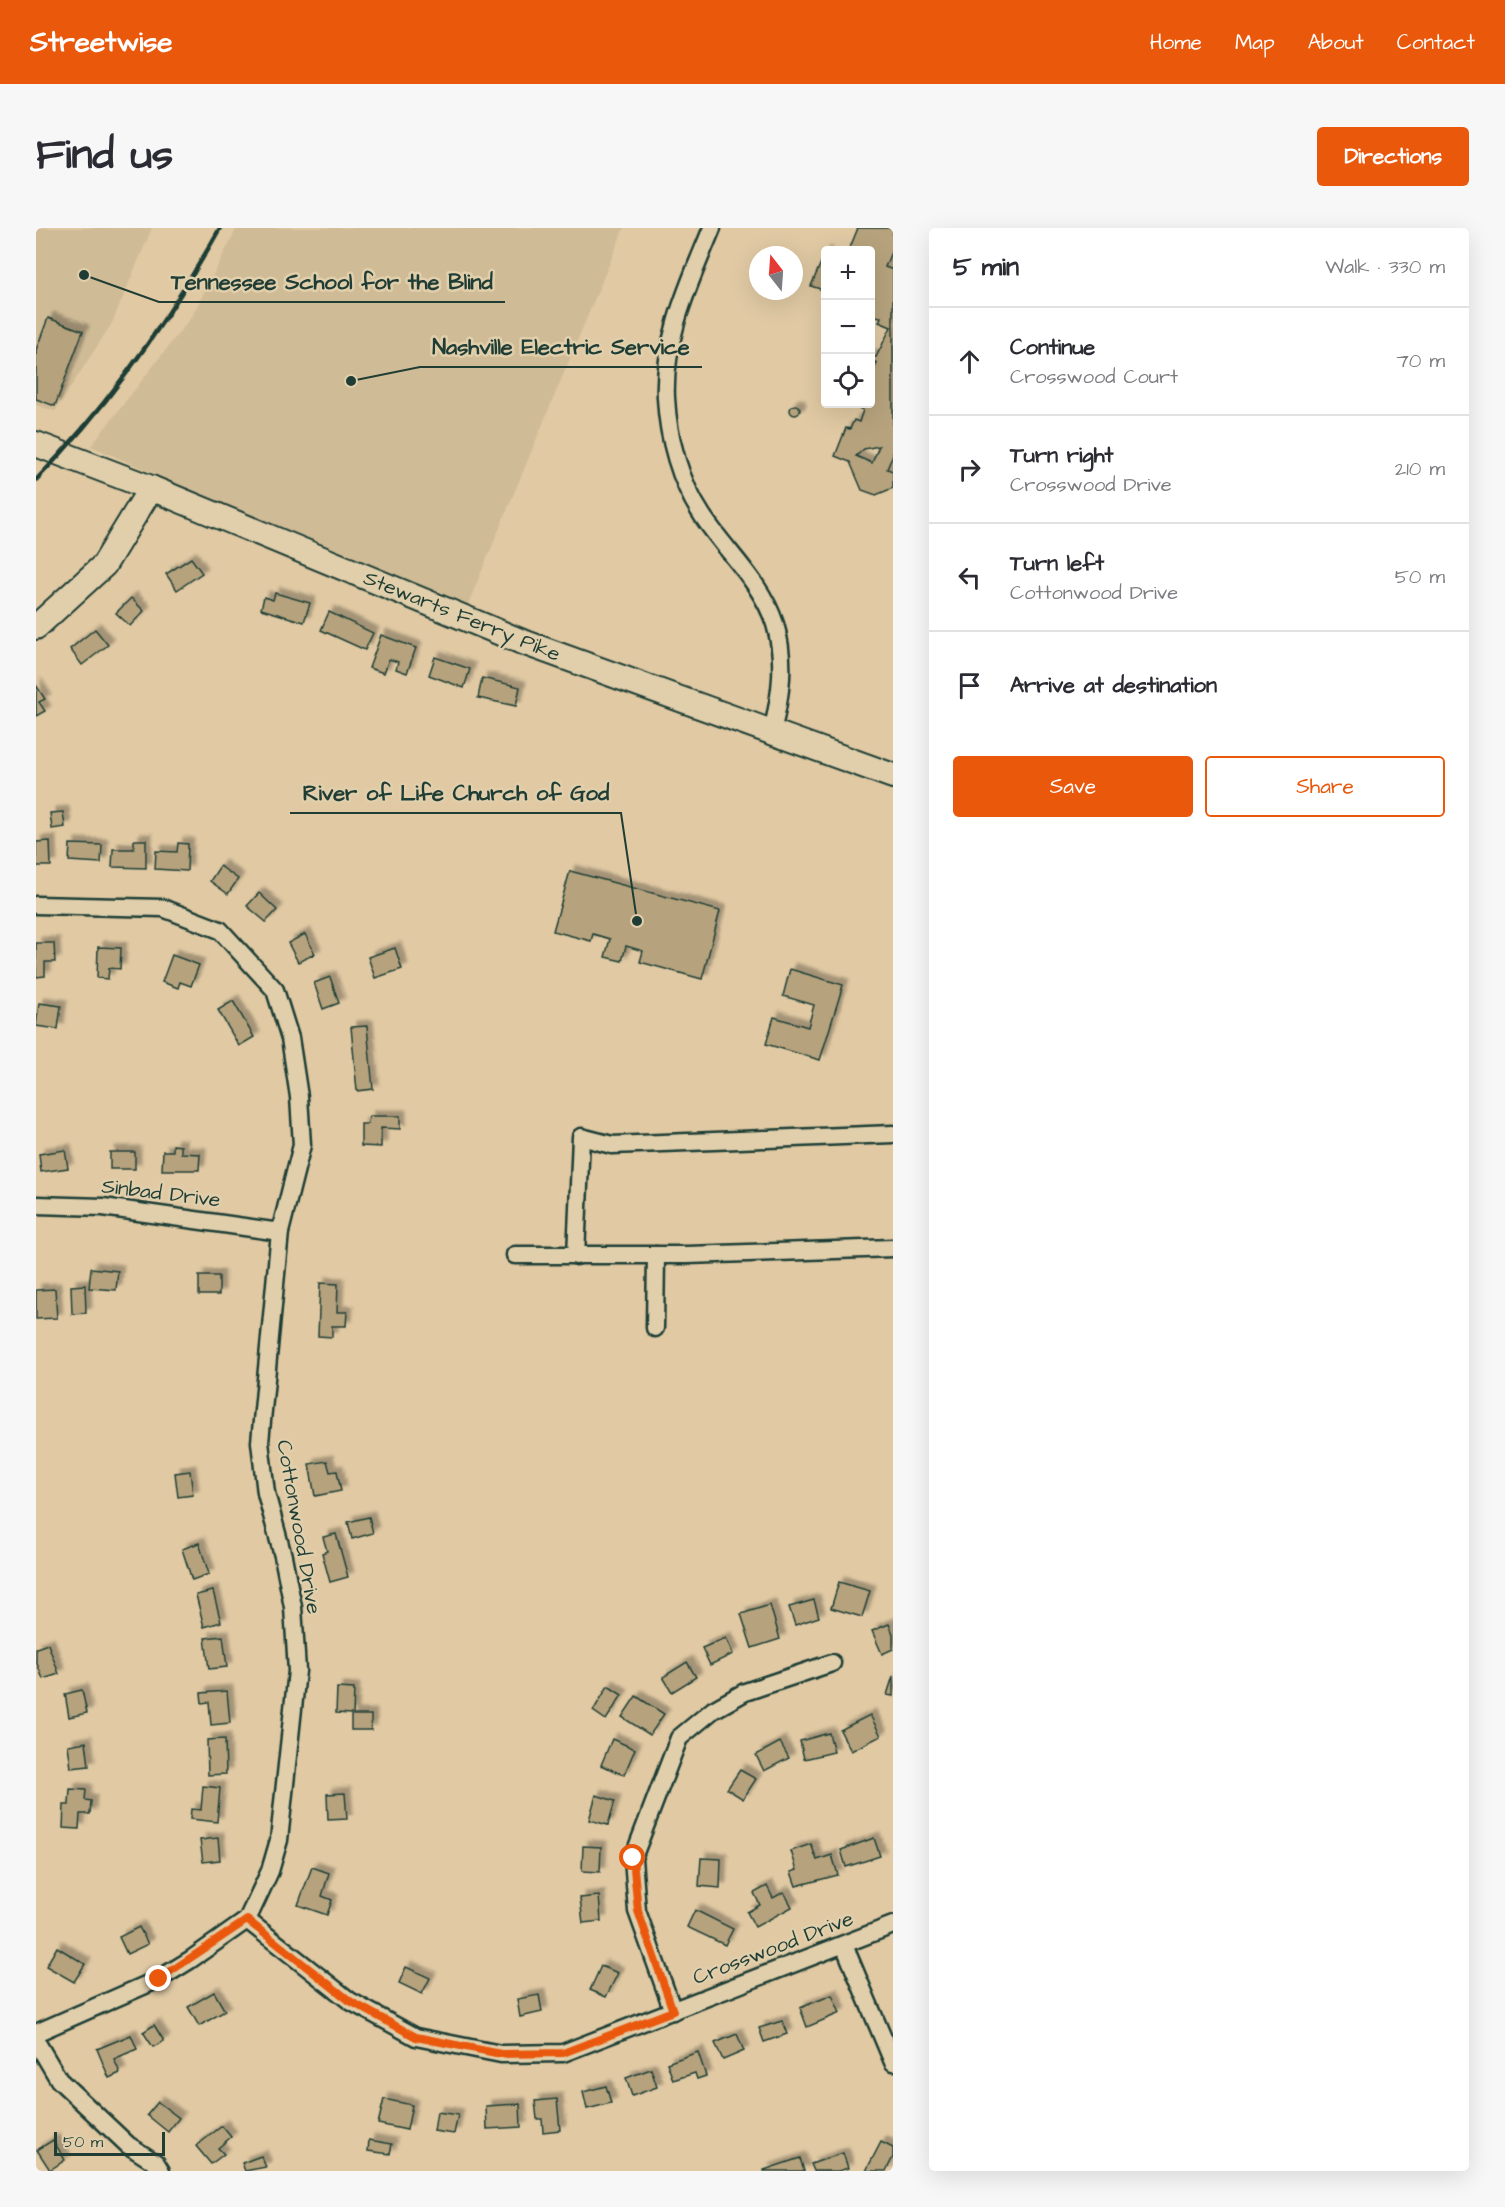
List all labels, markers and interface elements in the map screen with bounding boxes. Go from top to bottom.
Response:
text: Streetwise [30,23,172,62]
text: Home [1150,28,1202,57]
text: Map [1235,28,1275,57]
text: About [1308,28,1364,57]
text: Contact [1397,28,1475,57]
text: Find us [36,127,173,185]
button: Directions [1317,127,1469,186]
north arrow [749,246,803,300]
map controls [821,246,875,408]
button: + [821,246,875,300]
text: 5 min [953,249,1019,285]
text: Walk · 330 m [1325,253,1445,281]
callout: Tennessee School for the Blind [159,262,505,302]
text: Tennessee School for the Blind [170,267,494,298]
button: − [821,300,875,354]
callout: Nashville Electric Service [420,327,702,367]
text: Nashville Electric Service [432,332,690,363]
text: Continue [1010,332,1095,363]
icon: ahead [953,345,986,378]
text: 70 m [1397,347,1445,375]
button: locate [821,354,875,408]
text: Crosswood Court [1010,363,1178,391]
text: Turn right [1010,440,1113,471]
icon: right [953,453,986,486]
text: 210 m [1395,455,1445,483]
text: Crosswood Drive [1010,471,1172,499]
text: Turn left [1010,548,1104,579]
icon: left [953,561,986,594]
street label: Stewarts Ferry Pike [359,563,565,671]
text: 50 m [1395,563,1445,591]
text: Cottonwood Drive [1010,579,1178,607]
icon: arrive [953,669,986,702]
text: Arrive at destination [1010,670,1217,701]
button: Save [953,756,1193,817]
button: Share [1205,756,1445,817]
callout: River of Life Church of God [290,773,621,813]
text: River of Life Church of God [303,778,610,809]
street label: Sinbad Drive [100,1171,222,1215]
street label: Cottonwood Drive [269,1438,329,1616]
route start [619,1844,645,1870]
street label: Crosswood Drive [689,1904,857,1992]
route end [145,1965,171,1991]
scale bar [54,2129,165,2156]
text: 50 m [63,2131,103,2153]

